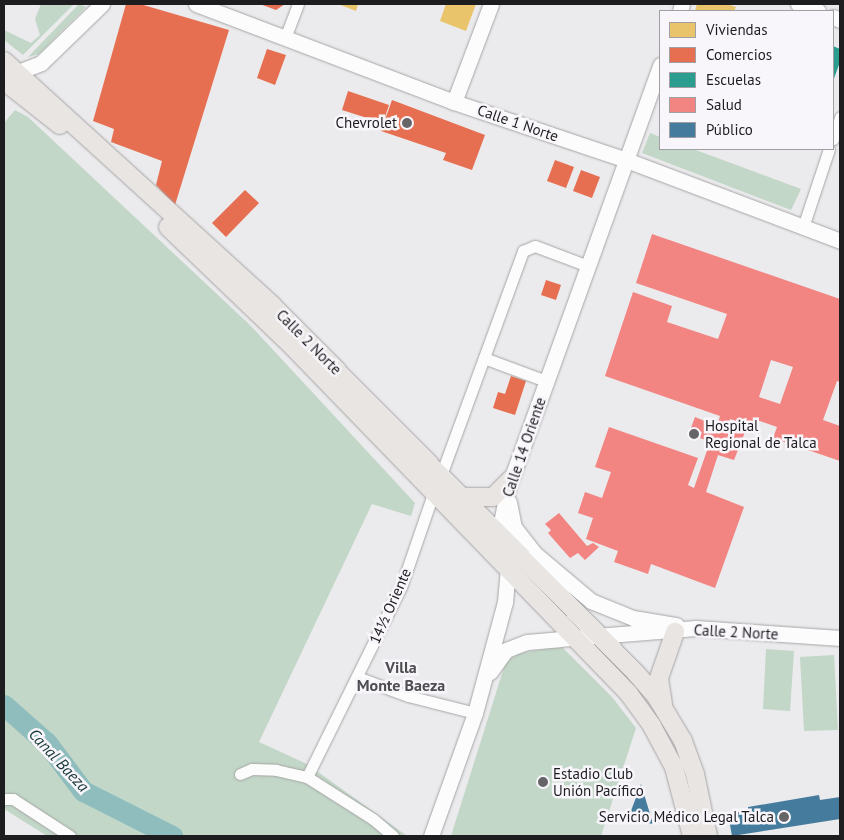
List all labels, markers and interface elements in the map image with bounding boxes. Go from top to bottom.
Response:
legend [659,10,834,150]
text: Viviendas [706,20,767,39]
text: Comercios [706,45,772,64]
text: Escuelas [706,70,761,89]
text: Salud [706,95,742,114]
street label: Calle 1 Norte [475,101,561,145]
place label: Chevrolet [335,114,397,132]
marker: Chevrolet [401,117,413,129]
text: Público [706,120,753,139]
street label: Calle 2 Norte [273,306,345,378]
street label: Calle 14 Oriente [499,395,549,499]
place label: Hospital Regional de Talca [705,416,817,451]
marker: Hospital Regional de Talca [687,427,701,441]
street label: 14½ Oriente [365,565,415,647]
street label: Calle 2 Norte [693,621,779,643]
district label: Villa Monte Baeza [357,657,445,695]
water label: Canal Baeza [25,725,93,795]
place label: Estadio Club Unión Pacífico [553,764,644,799]
marker: Estadio Club Unión Pacífico [537,776,549,788]
place label: Servicio Médico Legal Talca [598,808,774,826]
marker: Servicio Médico Legal Talca [778,811,790,823]

